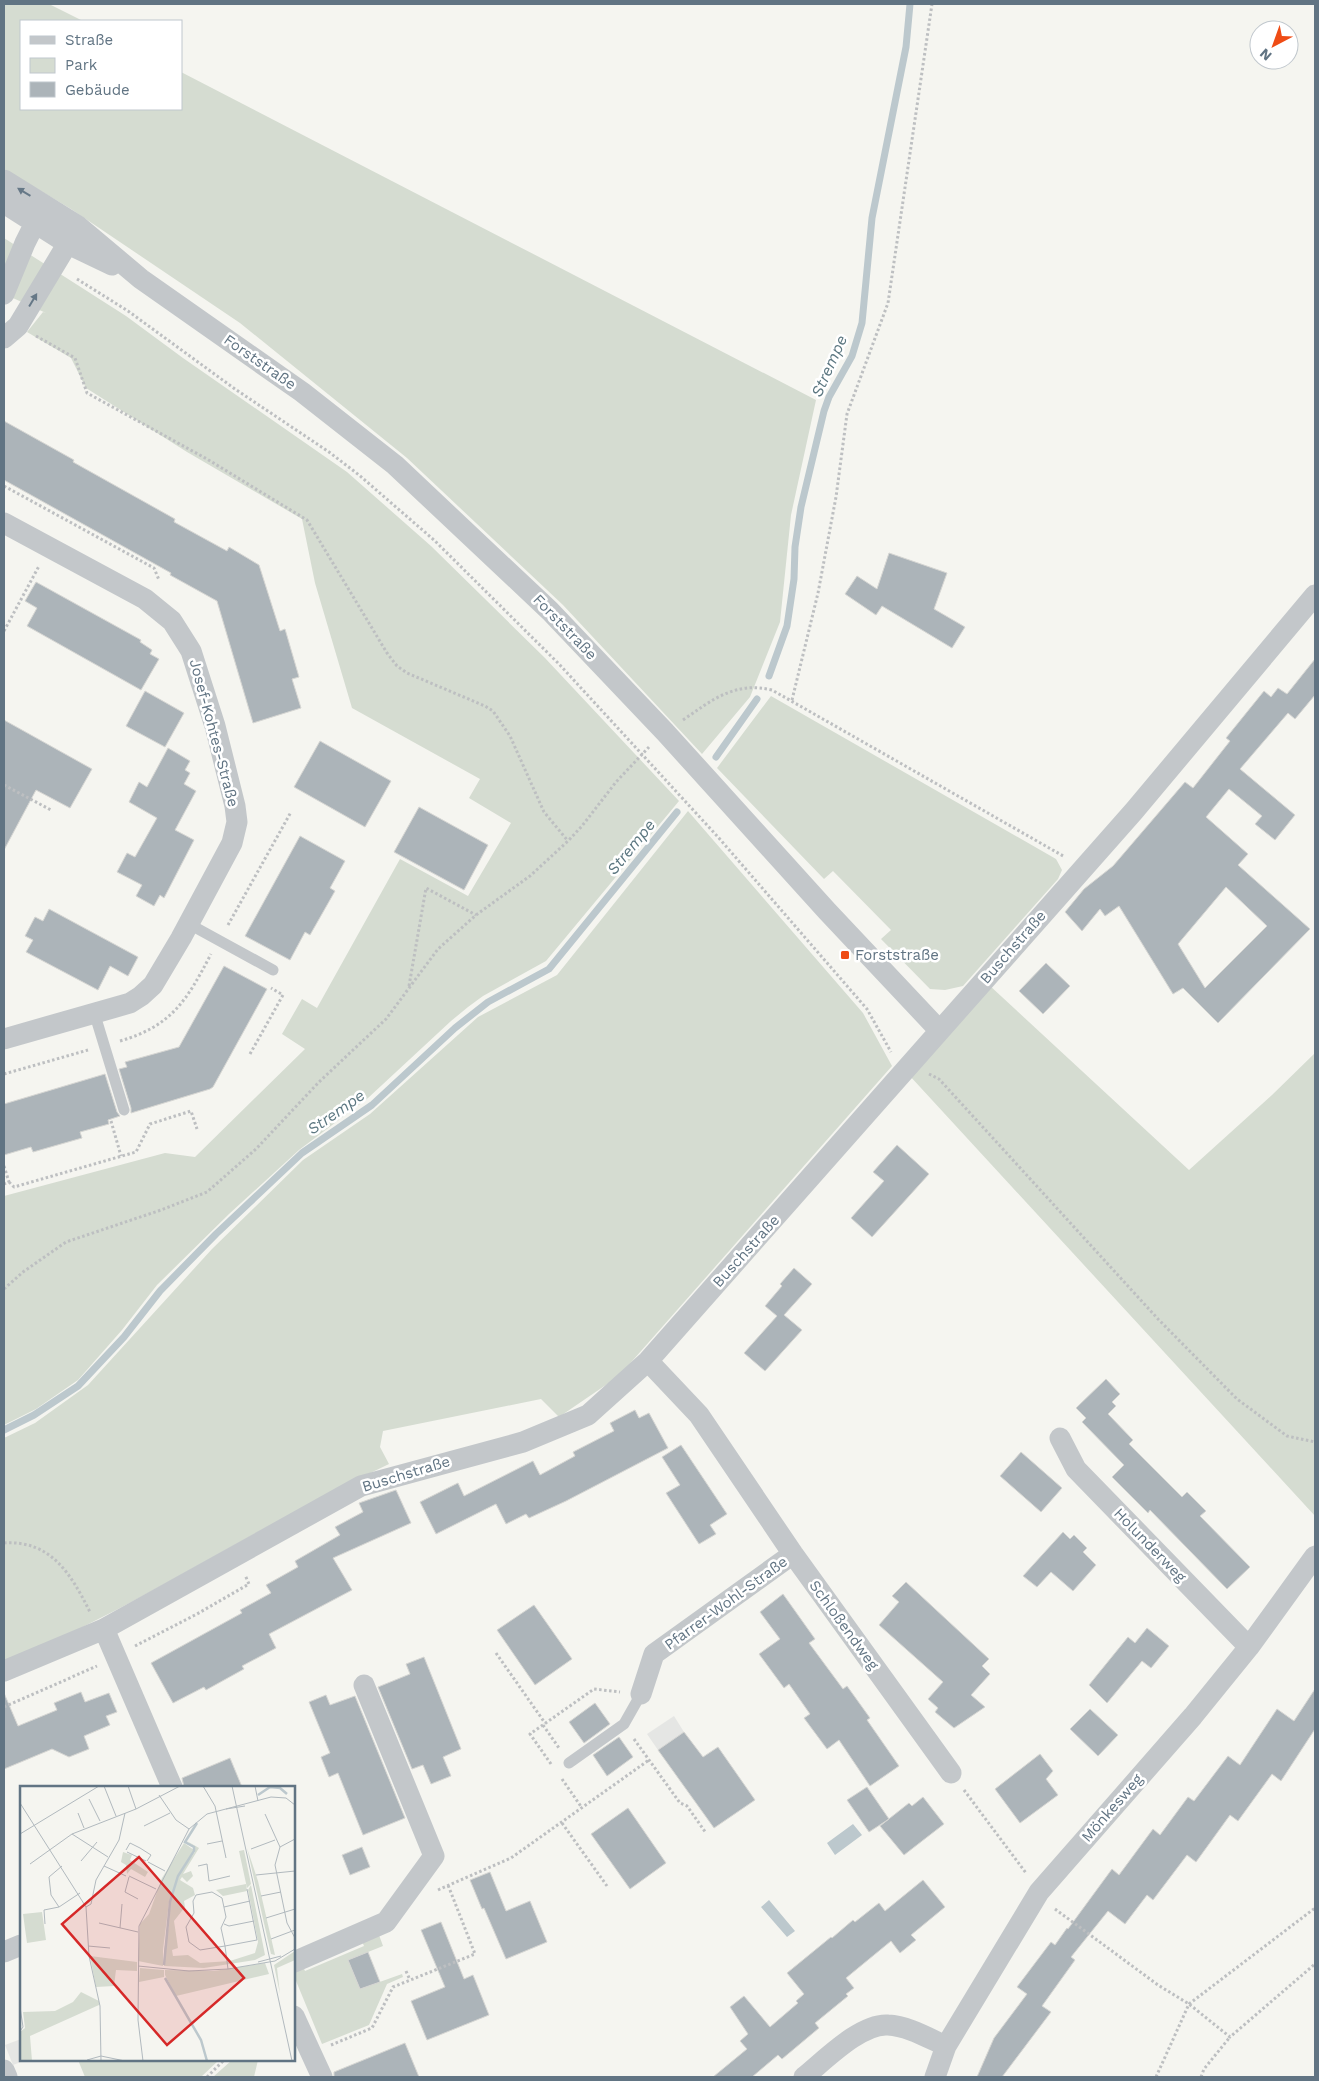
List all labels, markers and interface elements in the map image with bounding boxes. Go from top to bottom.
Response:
legend [20,20,182,110]
north arrow [1249,20,1299,70]
text: Straße [65,31,113,49]
text: N [1256,45,1275,64]
text: Park [65,56,98,74]
text: Gebäude [65,81,130,99]
one-way arrow [18,188,31,197]
one-way arrow [28,293,38,306]
street label: Forststraße [221,331,299,393]
water label: Strempe [807,332,851,400]
street label: Forststraße [529,591,601,663]
street label: Josef-Kohtes-Straße [186,657,242,809]
water label: Strempe [603,815,659,879]
street label: Buschstraße [976,907,1050,987]
place label: Forststraße [855,946,939,964]
marker: Forststraße [839,949,851,961]
water label: Strempe [304,1085,368,1139]
street label: Buschstraße [709,1211,783,1291]
street label: Buschstraße [360,1452,452,1496]
street label: Holunderweg [1110,1504,1190,1586]
street label: Pfarrer-Wohl-Straße [661,1552,791,1654]
street label: Schloßendweg [805,1577,883,1673]
street label: Mönkesweg [1078,1770,1146,1846]
inset map [20,1786,295,2061]

